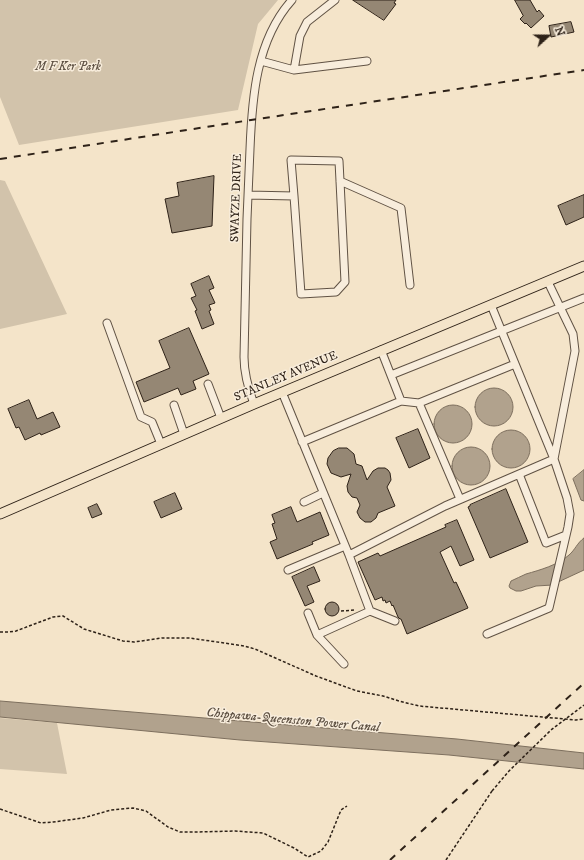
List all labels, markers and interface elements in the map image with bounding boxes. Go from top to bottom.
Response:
north arrow [528,16,568,56]
text: N [551,25,567,38]
park label: M F Ker Park [35,61,101,75]
street label: SWAYZE DRIVE [228,154,246,242]
street label: STANLEY AVENUE [232,349,340,405]
water label: Chippawa-Queenston Power Canal [206,706,380,736]

